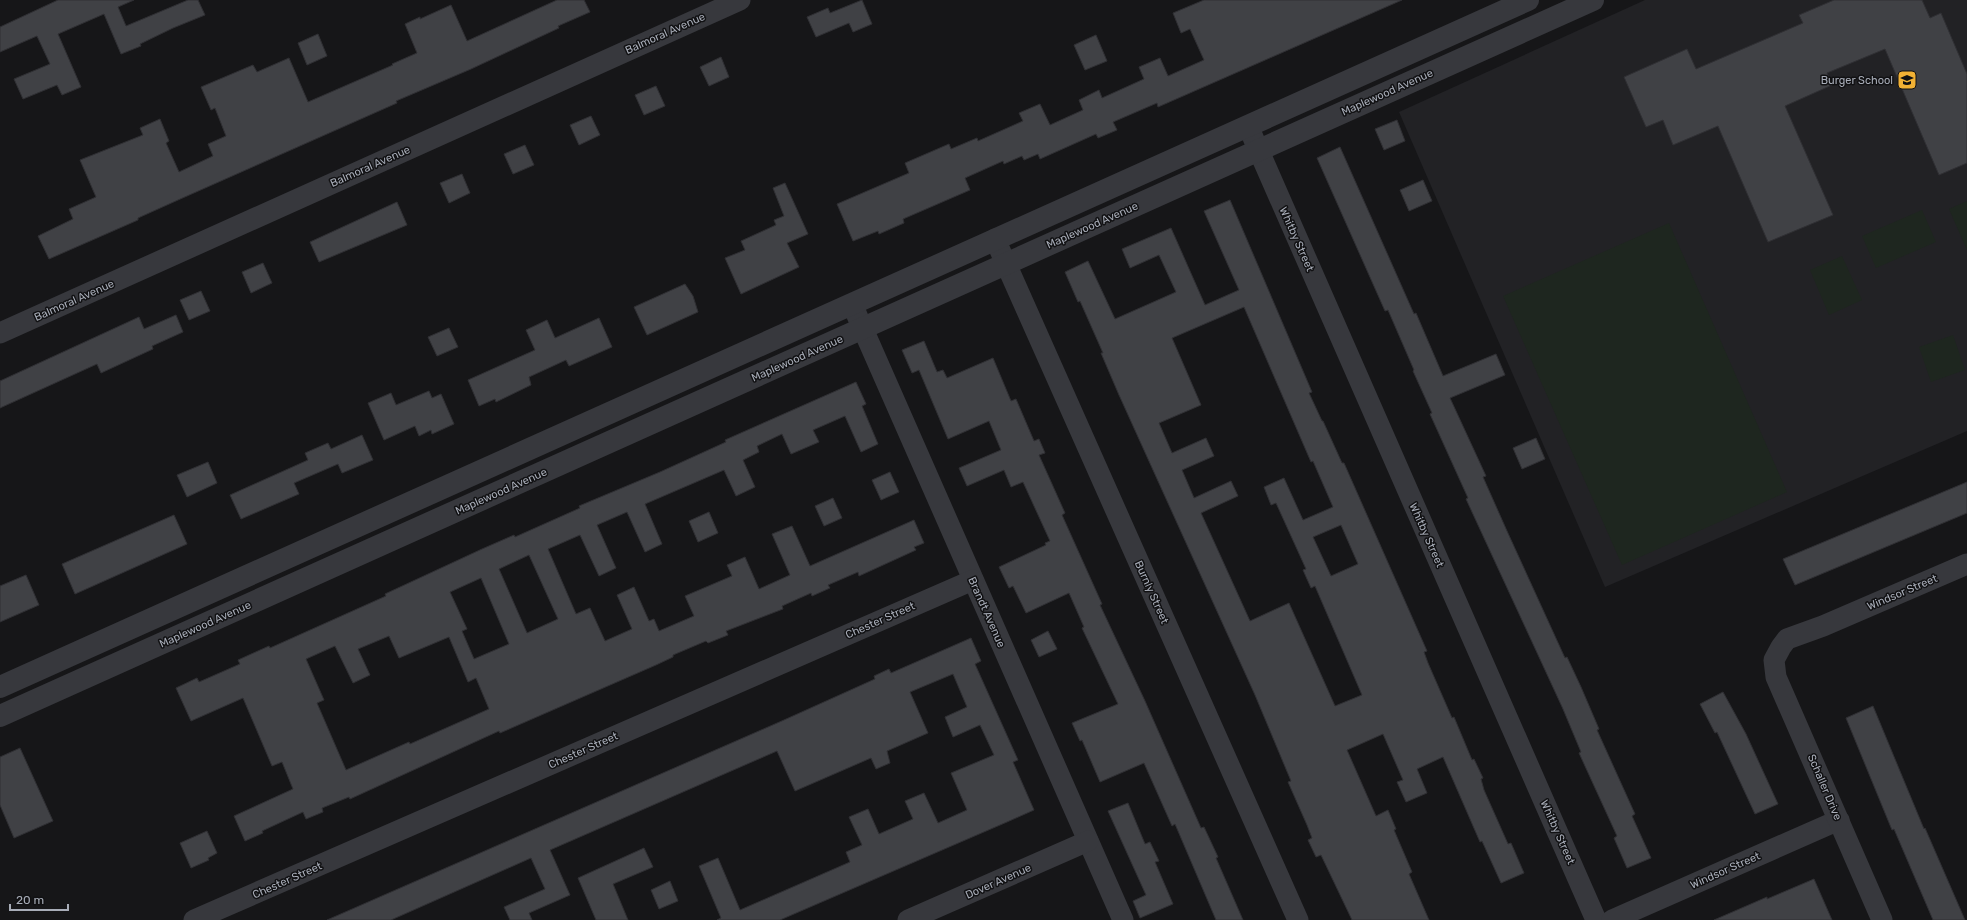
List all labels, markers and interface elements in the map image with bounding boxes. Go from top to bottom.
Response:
street label: Balmoral Avenue [623,10,707,57]
street label: Maplewood Avenue [1339,66,1435,118]
school or university icon: Burger School [1896,69,1918,91]
place label: Burger School [1821,74,1893,87]
street label: Balmoral Avenue [328,143,412,190]
street label: Maplewood Avenue [1044,199,1140,251]
street label: Whitby Street [1277,205,1317,274]
street label: Balmoral Avenue [32,277,116,324]
street label: Maplewood Avenue [749,332,845,384]
street label: Maplewood Avenue [453,465,549,517]
street label: Whitby Street [1407,501,1447,570]
street label: Burnly Street [1132,559,1172,626]
street label: Windsor Street [1865,572,1940,613]
street label: Brandt Avenue [965,575,1008,650]
street label: Maplewood Avenue [157,598,253,650]
street label: Chester Street [843,599,918,642]
street label: Chester Street [546,729,621,772]
street label: Schaller Drive [1805,752,1844,822]
street label: Whitby Street [1538,798,1578,867]
street label: Windsor Street [1688,849,1763,892]
street label: Chester Street [250,859,325,902]
street label: Dover Avenue [963,861,1033,902]
scale bar [10,886,68,912]
text: 20 m [16,893,44,907]

